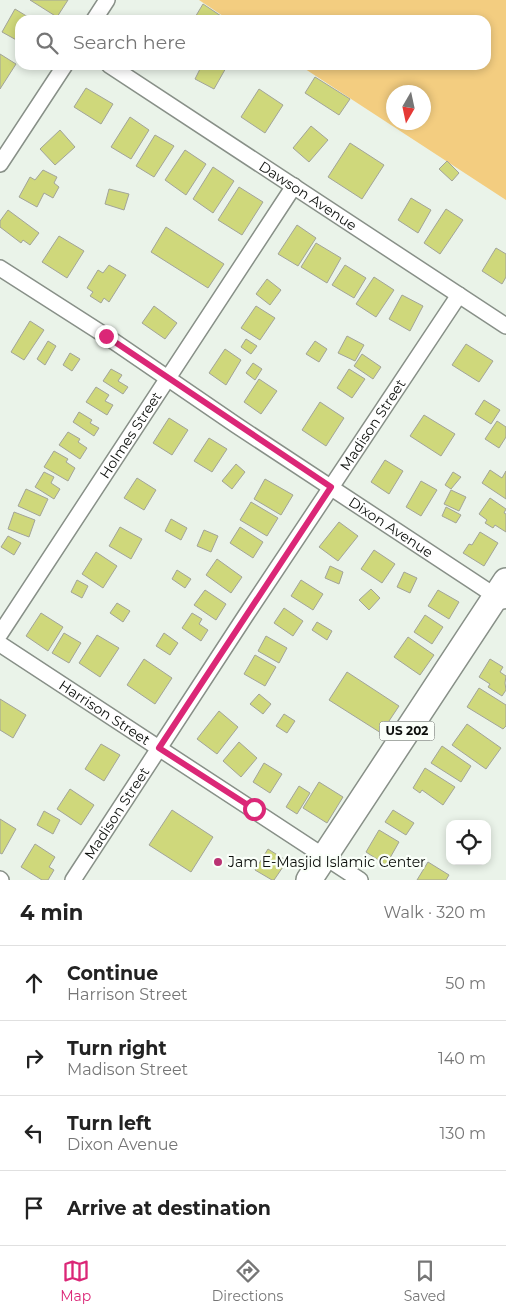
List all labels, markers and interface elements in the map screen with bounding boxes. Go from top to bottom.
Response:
search box [15,15,491,70]
icon: search [33,29,61,57]
text: Search here [73,31,186,54]
north arrow [386,85,431,130]
street label: Dawson Avenue [255,157,360,234]
route end [95,325,118,348]
street label: Madison Street [336,375,410,474]
street label: Holmes Street [96,388,166,482]
street label: Dixon Avenue [345,493,437,561]
street label: Harrison Street [55,676,154,749]
road number: US 202 [380,721,434,740]
street label: Madison Street [80,763,153,862]
route start [243,798,266,821]
map controls [446,820,491,865]
button: locate [446,820,491,865]
place label: Jam E-Masjid Islamic Center [227,853,426,871]
marker: Jam E-Masjid Islamic Center [212,856,224,868]
text: 4 min [20,900,83,925]
text: Walk · 320 m [384,903,486,922]
text: Continue [67,962,158,985]
icon: ahead [20,969,48,997]
text: 50 m [445,974,486,993]
text: Harrison Street [67,985,188,1004]
text: Turn right [67,1037,167,1060]
icon: right [20,1044,48,1072]
text: 140 m [438,1049,486,1068]
text: Madison Street [67,1060,188,1079]
text: Turn left [67,1112,152,1135]
icon: left [20,1119,48,1147]
text: 130 m [439,1124,486,1143]
text: Dixon Avenue [67,1135,178,1154]
icon: arrive [20,1194,48,1222]
text: Arrive at destination [67,1197,271,1220]
tab: Map [60,1257,91,1305]
tab: Directions [212,1257,283,1305]
tab: Saved [404,1257,446,1305]

